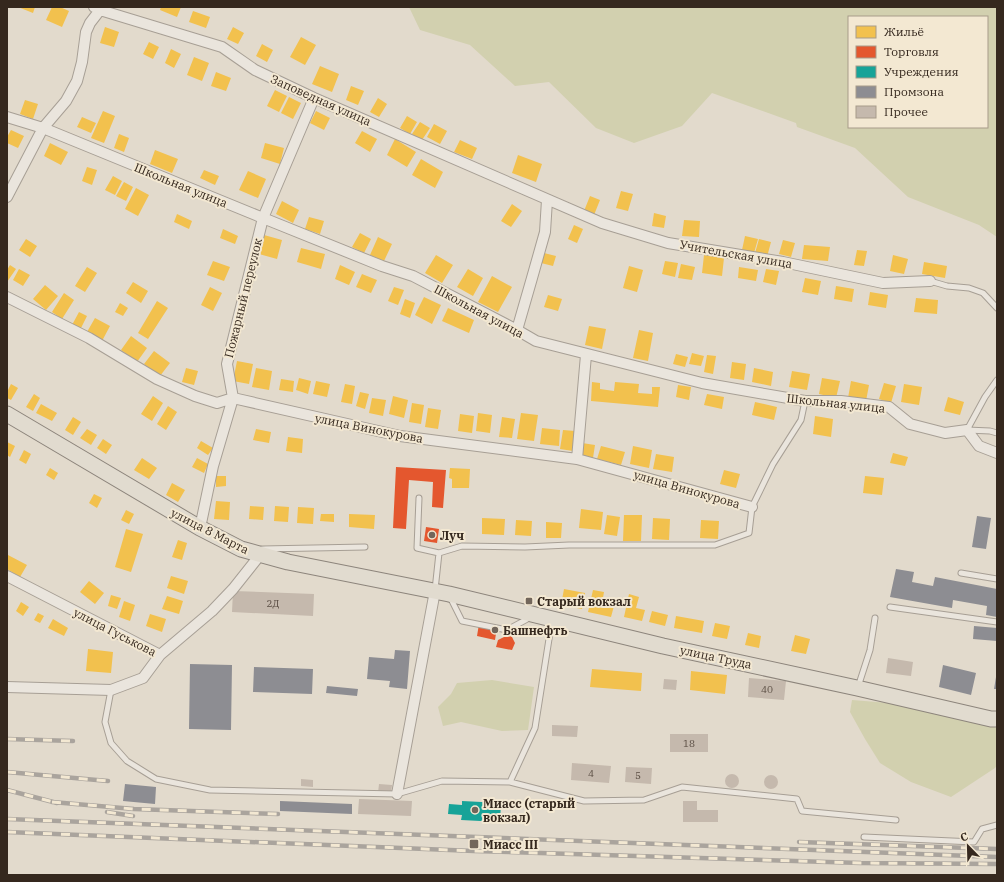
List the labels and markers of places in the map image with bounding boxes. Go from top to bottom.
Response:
place label: Луч [440,528,464,543]
marker: Луч [427,530,437,540]
place label: Старый вокзал [537,594,631,609]
marker: Старый вокзал [524,596,534,606]
place label: Башнефть [503,623,568,638]
marker: Башнефть [490,625,500,635]
place label: Миасс (старый вокзал) [483,796,575,825]
marker: Миасс (старый вокзал) [470,805,480,815]
place label: Миасс III [483,837,539,852]
marker: Миасс III [468,838,480,850]

